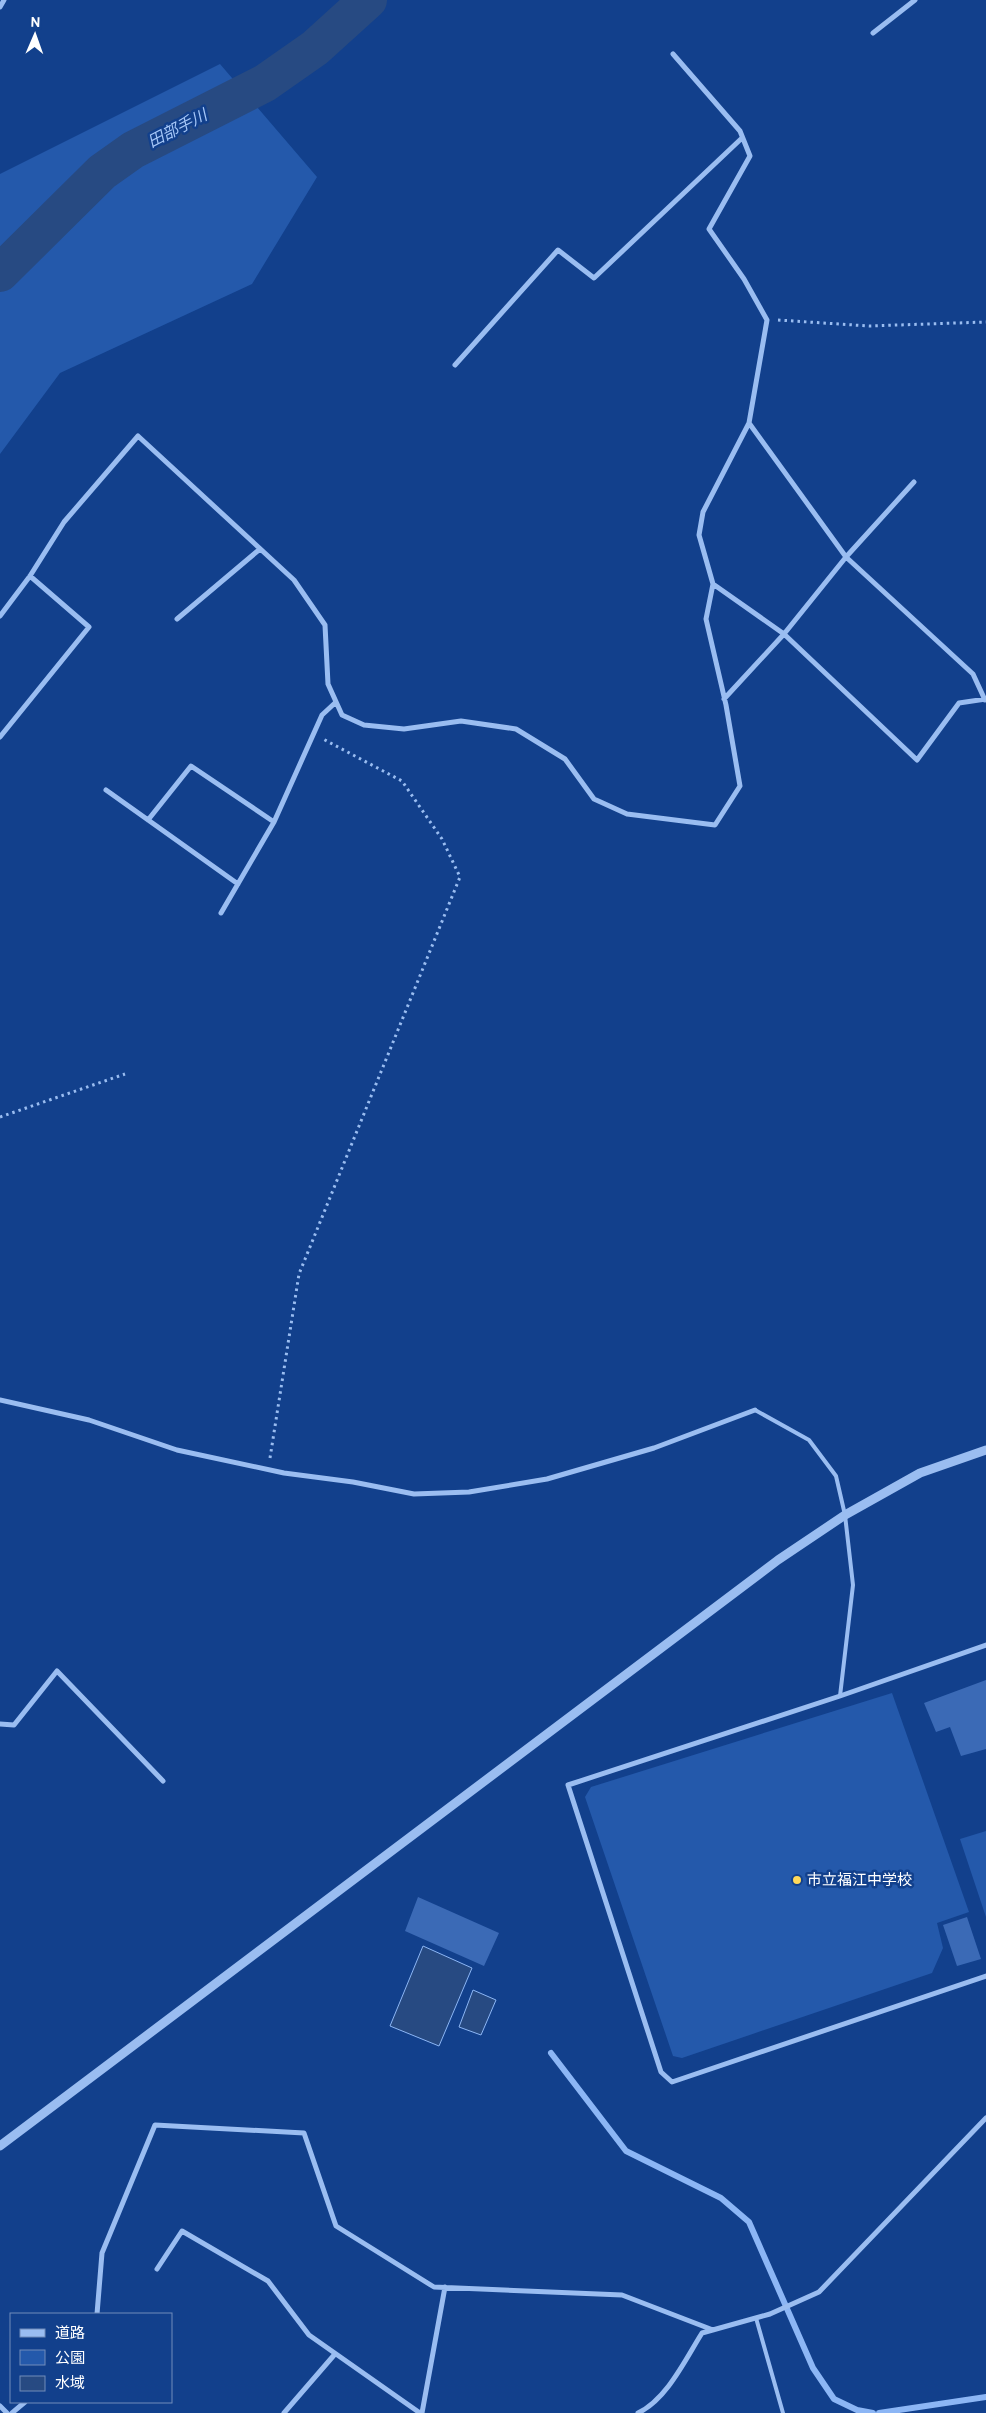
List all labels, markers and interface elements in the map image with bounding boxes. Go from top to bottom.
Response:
north arrow [10,10,60,60]
text: N [30,15,41,32]
water label: 田部手川 [145,105,213,153]
place label: 市立福江中学校 [807,1872,912,1891]
marker: 市立福江中学校 [791,1874,803,1886]
legend [10,2313,172,2403]
text: 道路 [55,2325,85,2344]
text: 公園 [55,2350,85,2369]
text: 水域 [55,2375,85,2394]

